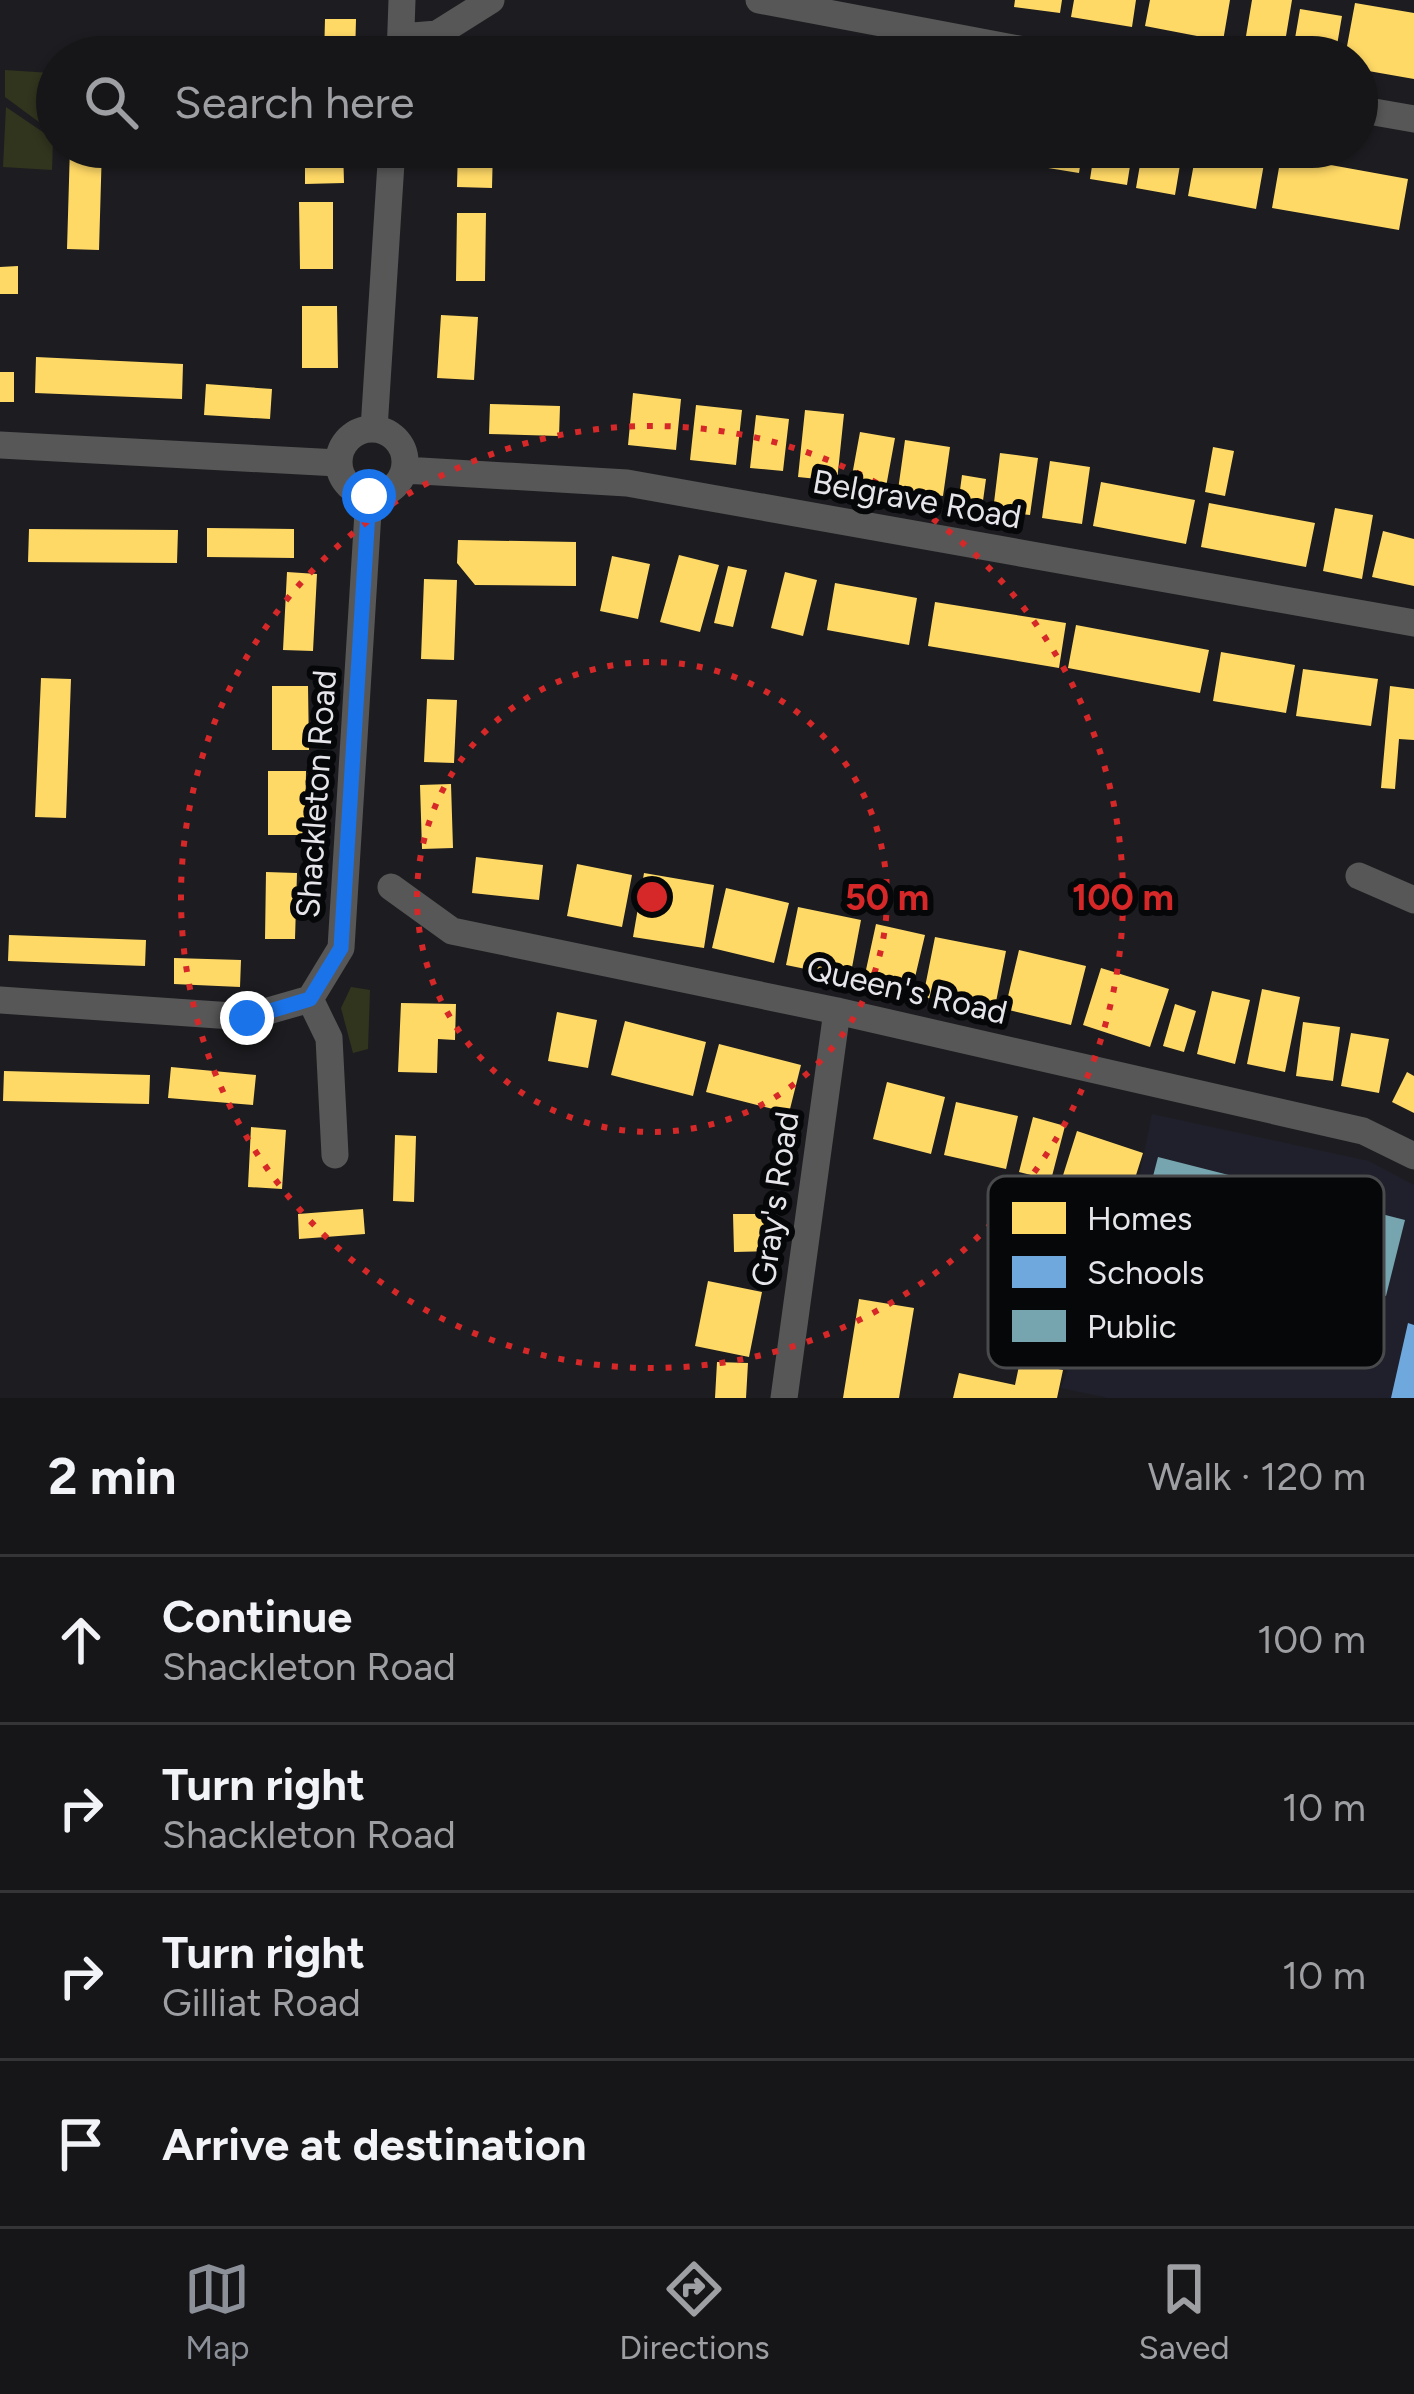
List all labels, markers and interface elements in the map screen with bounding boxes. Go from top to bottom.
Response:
search box [36,36,1378,168]
icon: search [78,69,144,135]
text: Search here [174,75,414,129]
street label: Belgrave Road [809,461,1025,537]
route start [342,469,396,523]
street label: Shackleton Road [288,669,344,919]
centre of rings [631,876,673,918]
text: 50 m [845,876,929,919]
text: 100 m [1072,876,1174,919]
street label: Queen's Road [803,948,1011,1032]
route end [220,991,274,1045]
street label: Gray's Road [743,1109,807,1289]
legend [988,1176,1384,1368]
text: Homes [1087,1199,1192,1238]
text: Schools [1087,1253,1204,1292]
text: Public [1087,1307,1177,1346]
text: 2 min [48,1446,176,1507]
text: Walk · 120 m [1148,1453,1366,1500]
text: Continue [162,1589,352,1643]
icon: ahead [48,1607,114,1673]
text: 100 m [1257,1616,1366,1663]
text: Shackleton Road [162,1643,456,1690]
text: Turn right [162,1757,365,1811]
icon: right [48,1775,114,1841]
text: 10 m [1282,1784,1366,1831]
text: Shackleton Road [162,1811,456,1858]
text: Turn right [162,1925,365,1979]
icon: right [48,1943,114,2009]
text: 10 m [1282,1952,1366,1999]
text: Gilliat Road [162,1979,361,2026]
icon: arrive [48,2111,114,2177]
text: Arrive at destination [162,2117,586,2171]
tab: Map [184,2256,250,2367]
tab: Directions [619,2256,770,2367]
tab: Saved [1139,2256,1230,2367]

